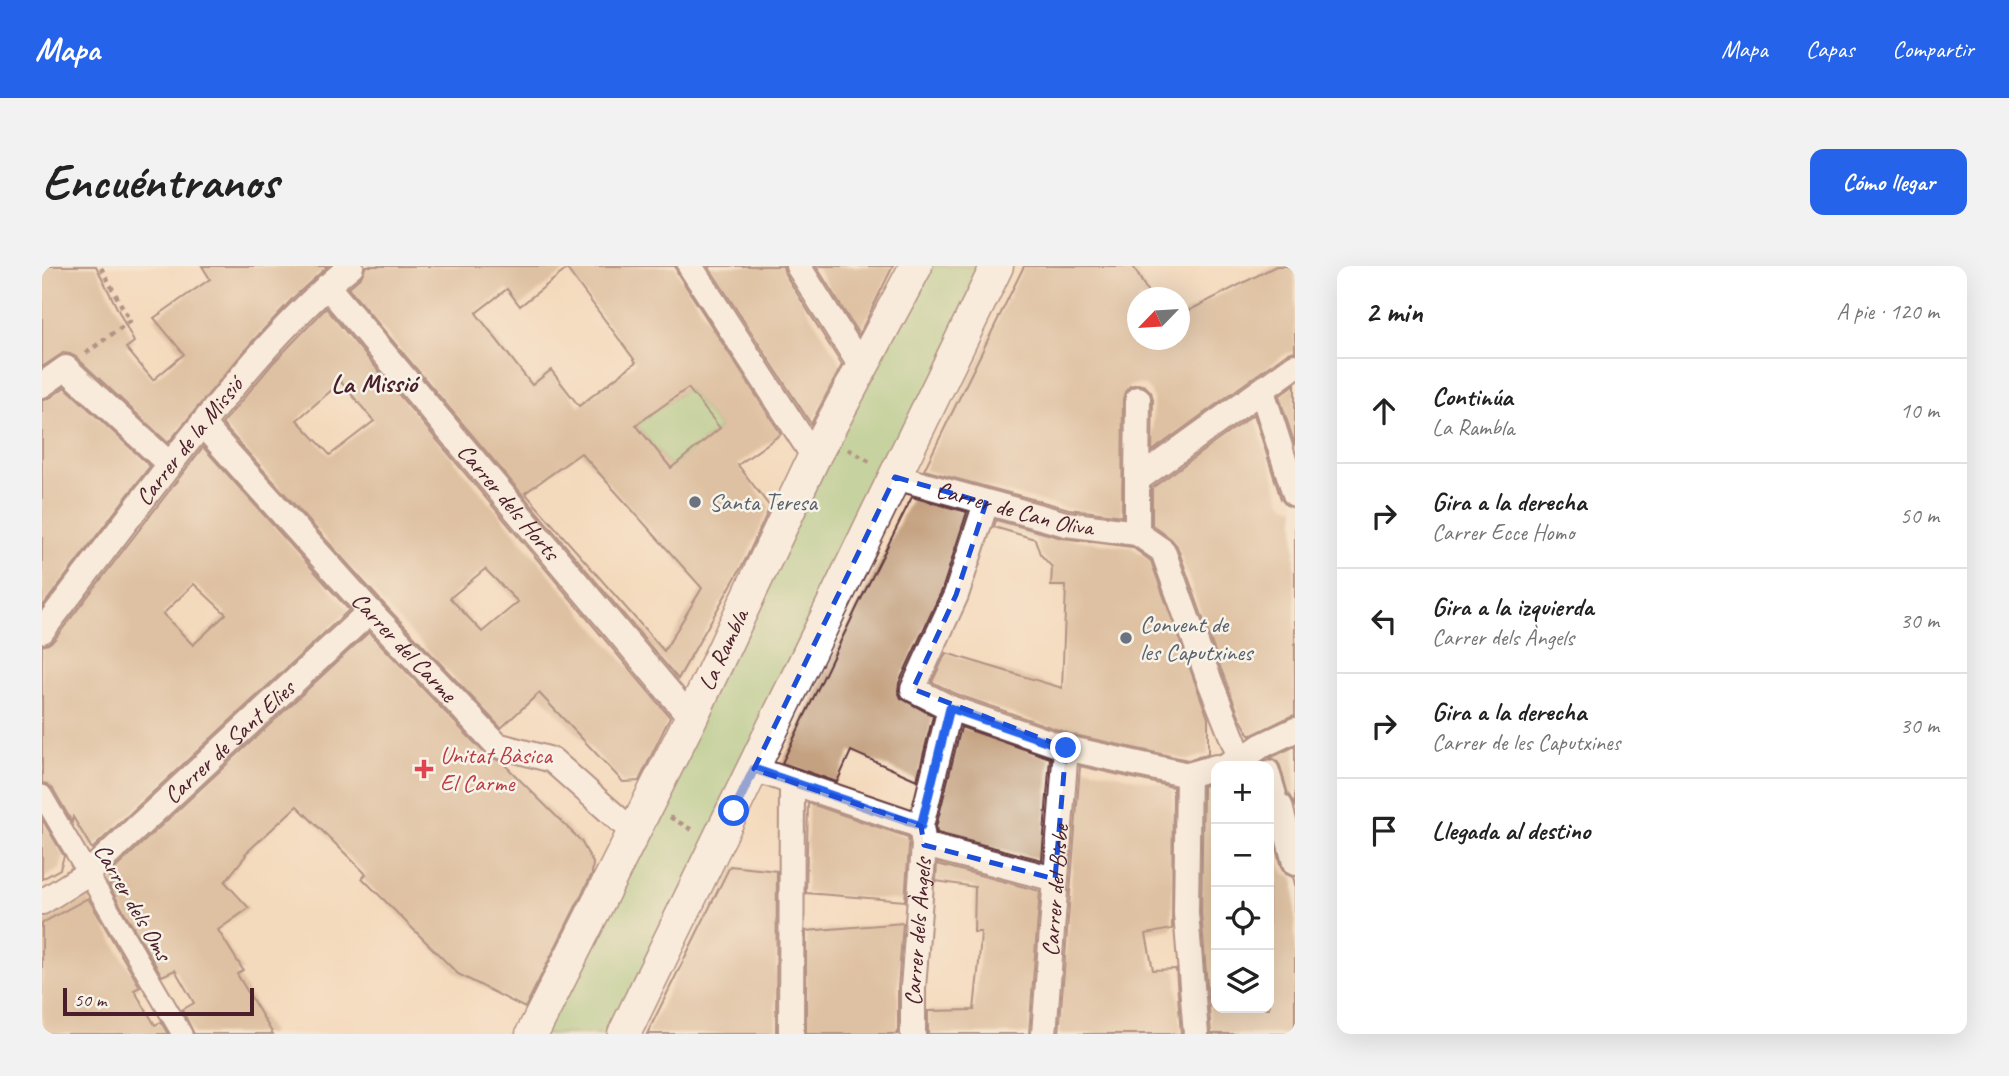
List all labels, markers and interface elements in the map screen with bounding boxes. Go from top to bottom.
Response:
text: Mapa [35,28,100,70]
text: Mapa [1721,34,1768,64]
text: Capas [1806,34,1854,64]
text: Compartir [1892,34,1974,64]
button: Cómo llegar [1810,149,1967,215]
text: Encuéntranos [42,151,278,213]
north arrow [1127,287,1190,350]
text: 2 min [1365,293,1422,331]
text: A pie · 120 m [1836,297,1939,326]
district label: La Missió [331,367,421,400]
street label: Carrer de la Missió [129,368,252,512]
text: Continúa [1432,380,1513,413]
icon: ahead [1365,392,1403,430]
text: 10 m [1900,396,1939,425]
text: La Rambla [1432,413,1514,442]
street label: Carrer dels Horts [451,437,568,568]
street label: Carrer de Can Oliva [933,474,1097,543]
text: Gira a la derecha [1432,485,1586,518]
place label: Santa Teresa [709,487,818,517]
marker: Santa Teresa [687,494,703,510]
icon: right [1365,497,1403,535]
text: 50 m [1900,501,1939,530]
text: Carrer Ecce Homo [1432,518,1574,547]
street label: Carrer del Carme [345,586,465,710]
text: Gira a la izquierda [1432,590,1593,623]
icon: left [1365,602,1403,640]
street label: La Rambla [691,603,756,695]
text: 30 m [1900,606,1939,635]
place label: Convent de les Caputxines [1140,609,1255,667]
text: Carrer dels Àngels [1432,623,1574,652]
marker: Convent de les Caputxines [1118,630,1134,646]
street label: Carrer de Sant Elies [157,672,302,810]
text: Gira a la derecha [1432,695,1586,728]
icon: right [1365,707,1403,745]
text: 30 m [1900,711,1939,740]
text: Carrer de les Caputxines [1432,728,1620,757]
route end [1050,732,1081,763]
place label: Unitat Bàsica El Carme [440,740,553,798]
marker: Unitat Bàsica El Carme [414,759,434,779]
map controls [1211,761,1274,1013]
button: + [1211,761,1274,824]
route start [718,795,749,826]
icon: arrive [1365,812,1403,850]
text: Llegada al destino [1432,814,1590,847]
street label: Carrer del Bisbe [1035,821,1075,957]
button: − [1211,824,1274,887]
street label: Carrer dels Oms [87,838,180,968]
street label: Carrer dels Àngels [898,854,938,1006]
button: locate [1211,887,1274,950]
button: layers [1211,950,1274,1013]
scale bar [63,985,254,1017]
text: 50 m [74,988,106,1012]

